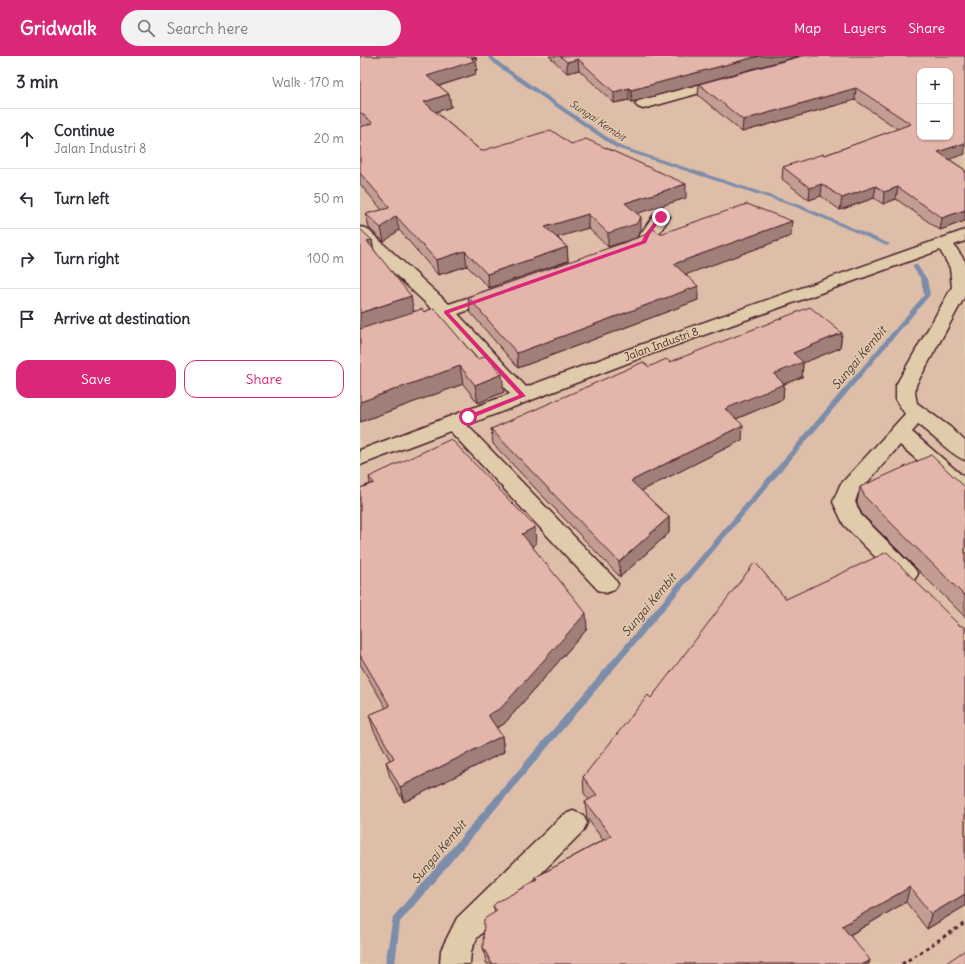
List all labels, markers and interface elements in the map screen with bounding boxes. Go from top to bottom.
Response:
search box [121,10,401,46]
text: Gridwalk [20,16,97,40]
icon: search [135,17,157,39]
text: Search here [167,19,248,38]
text: Map [794,19,821,37]
text: Layers [843,19,886,37]
text: Share [908,19,945,37]
map controls [917,68,953,140]
button: + [917,68,953,104]
text: 3 min [16,71,58,93]
text: Walk · 170 m [272,74,344,91]
water label: Sungai Kembit [567,97,629,145]
button: − [917,104,953,140]
text: Continue [54,121,115,140]
icon: ahead [16,128,38,150]
text: 20 m [314,130,344,147]
text: Jalan Industri 8 [54,140,146,157]
icon: left [16,188,38,210]
text: Turn left [54,189,109,208]
text: 50 m [313,190,344,207]
route end [652,208,670,226]
icon: right [16,248,38,270]
text: Turn right [54,249,119,268]
text: 100 m [307,250,344,267]
icon: arrive [16,308,38,330]
text: Arrive at destination [54,309,190,328]
water label: Sungai Kembit [828,322,890,392]
street label: Jalan Industri 8 [622,324,700,364]
button: Save [16,360,176,398]
button: Share [184,360,344,398]
route start [459,408,477,426]
water label: Sungai Kembit [618,569,680,639]
water label: Sungai Kembit [408,816,470,886]

